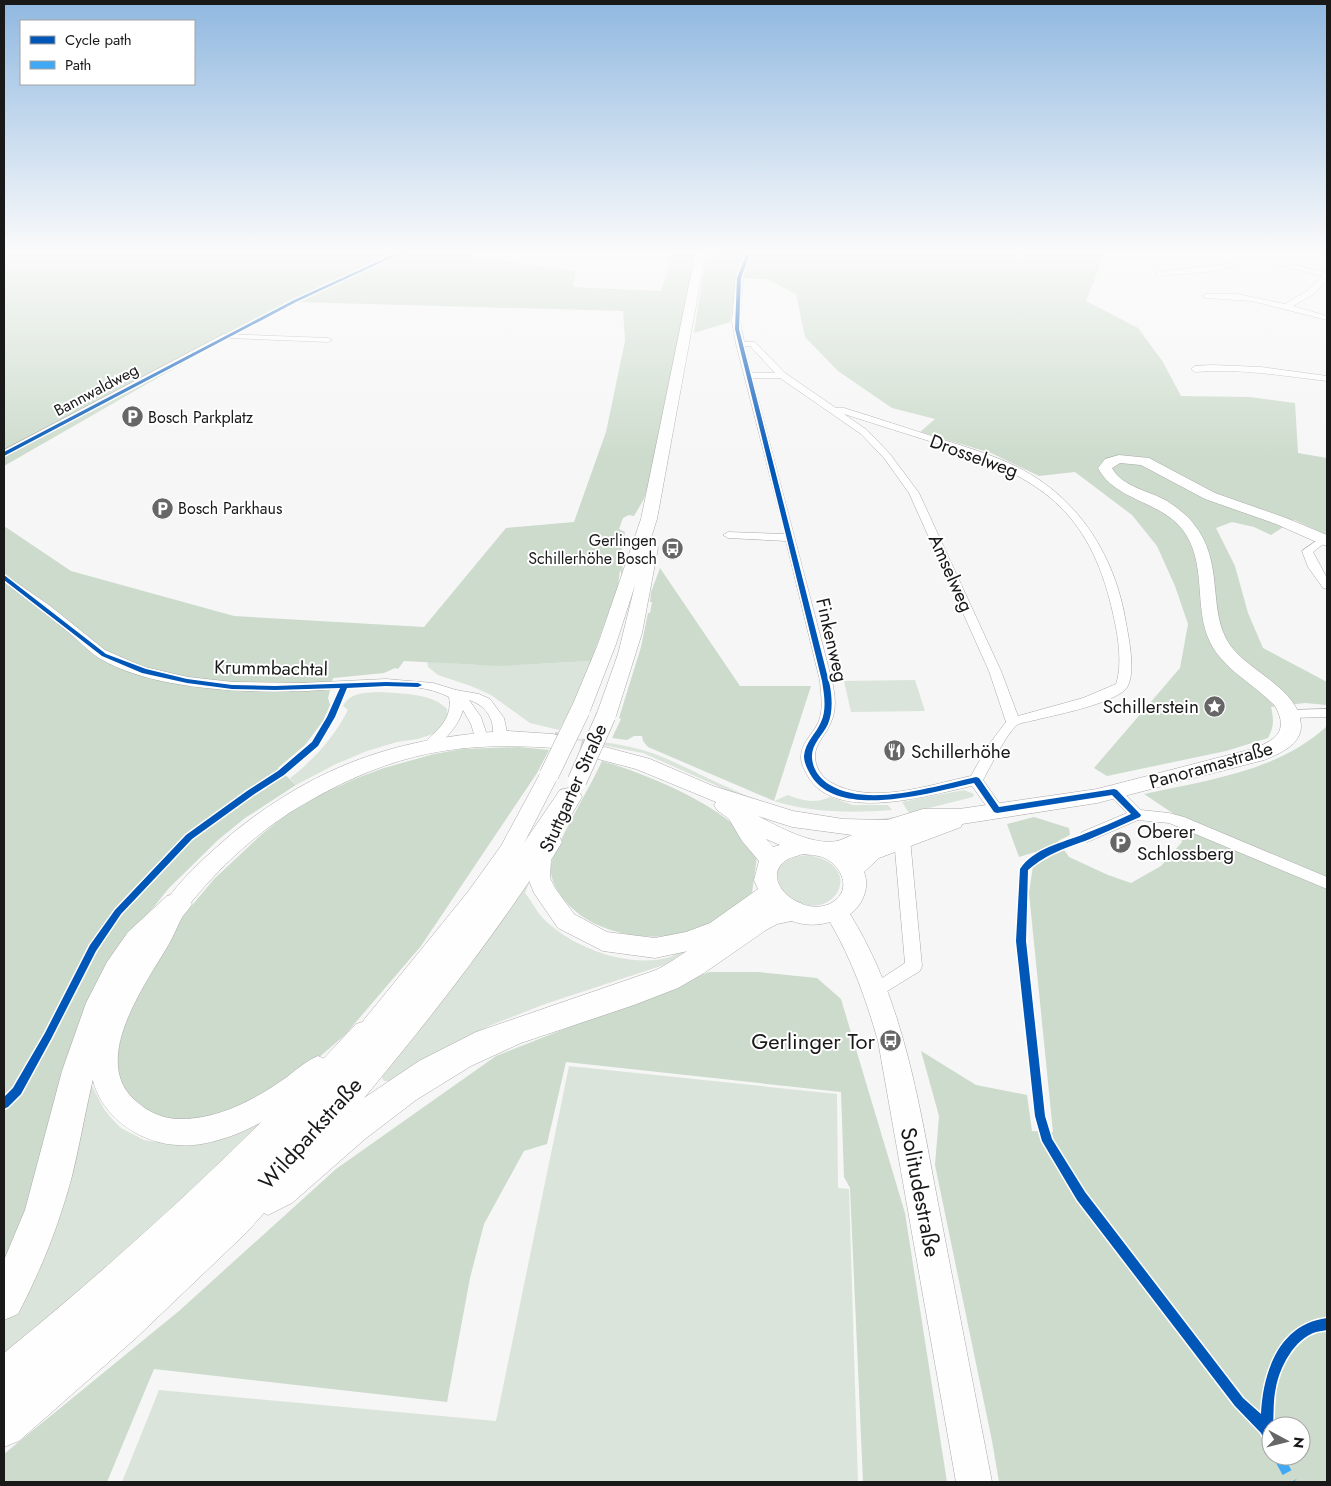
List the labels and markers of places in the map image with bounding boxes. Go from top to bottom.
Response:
parking icon: Bosch Parkplatz [120,405,144,429]
place label: Bosch Parkplatz [148,406,254,429]
parking icon: Bosch Parkhaus [150,496,174,520]
place label: Bosch Parkhaus [178,497,282,520]
place label: Gerlingen Schillerhöhe Bosch [528,529,657,570]
bus stop icon: Gerlingen Schillerhöhe Bosch [661,537,685,561]
place label: Schillerstein [1103,693,1199,720]
place icon: Schillerstein [1203,694,1227,718]
place label: Schillerhöhe [911,738,1011,765]
restaurant icon: Schillerhöhe [883,739,907,763]
place label: Oberer Schlossberg [1137,818,1234,867]
parking icon: Oberer Schlossberg [1109,830,1133,854]
place label: Gerlinger Tor [751,1025,875,1057]
bus stop icon: Gerlinger Tor [879,1029,903,1053]

